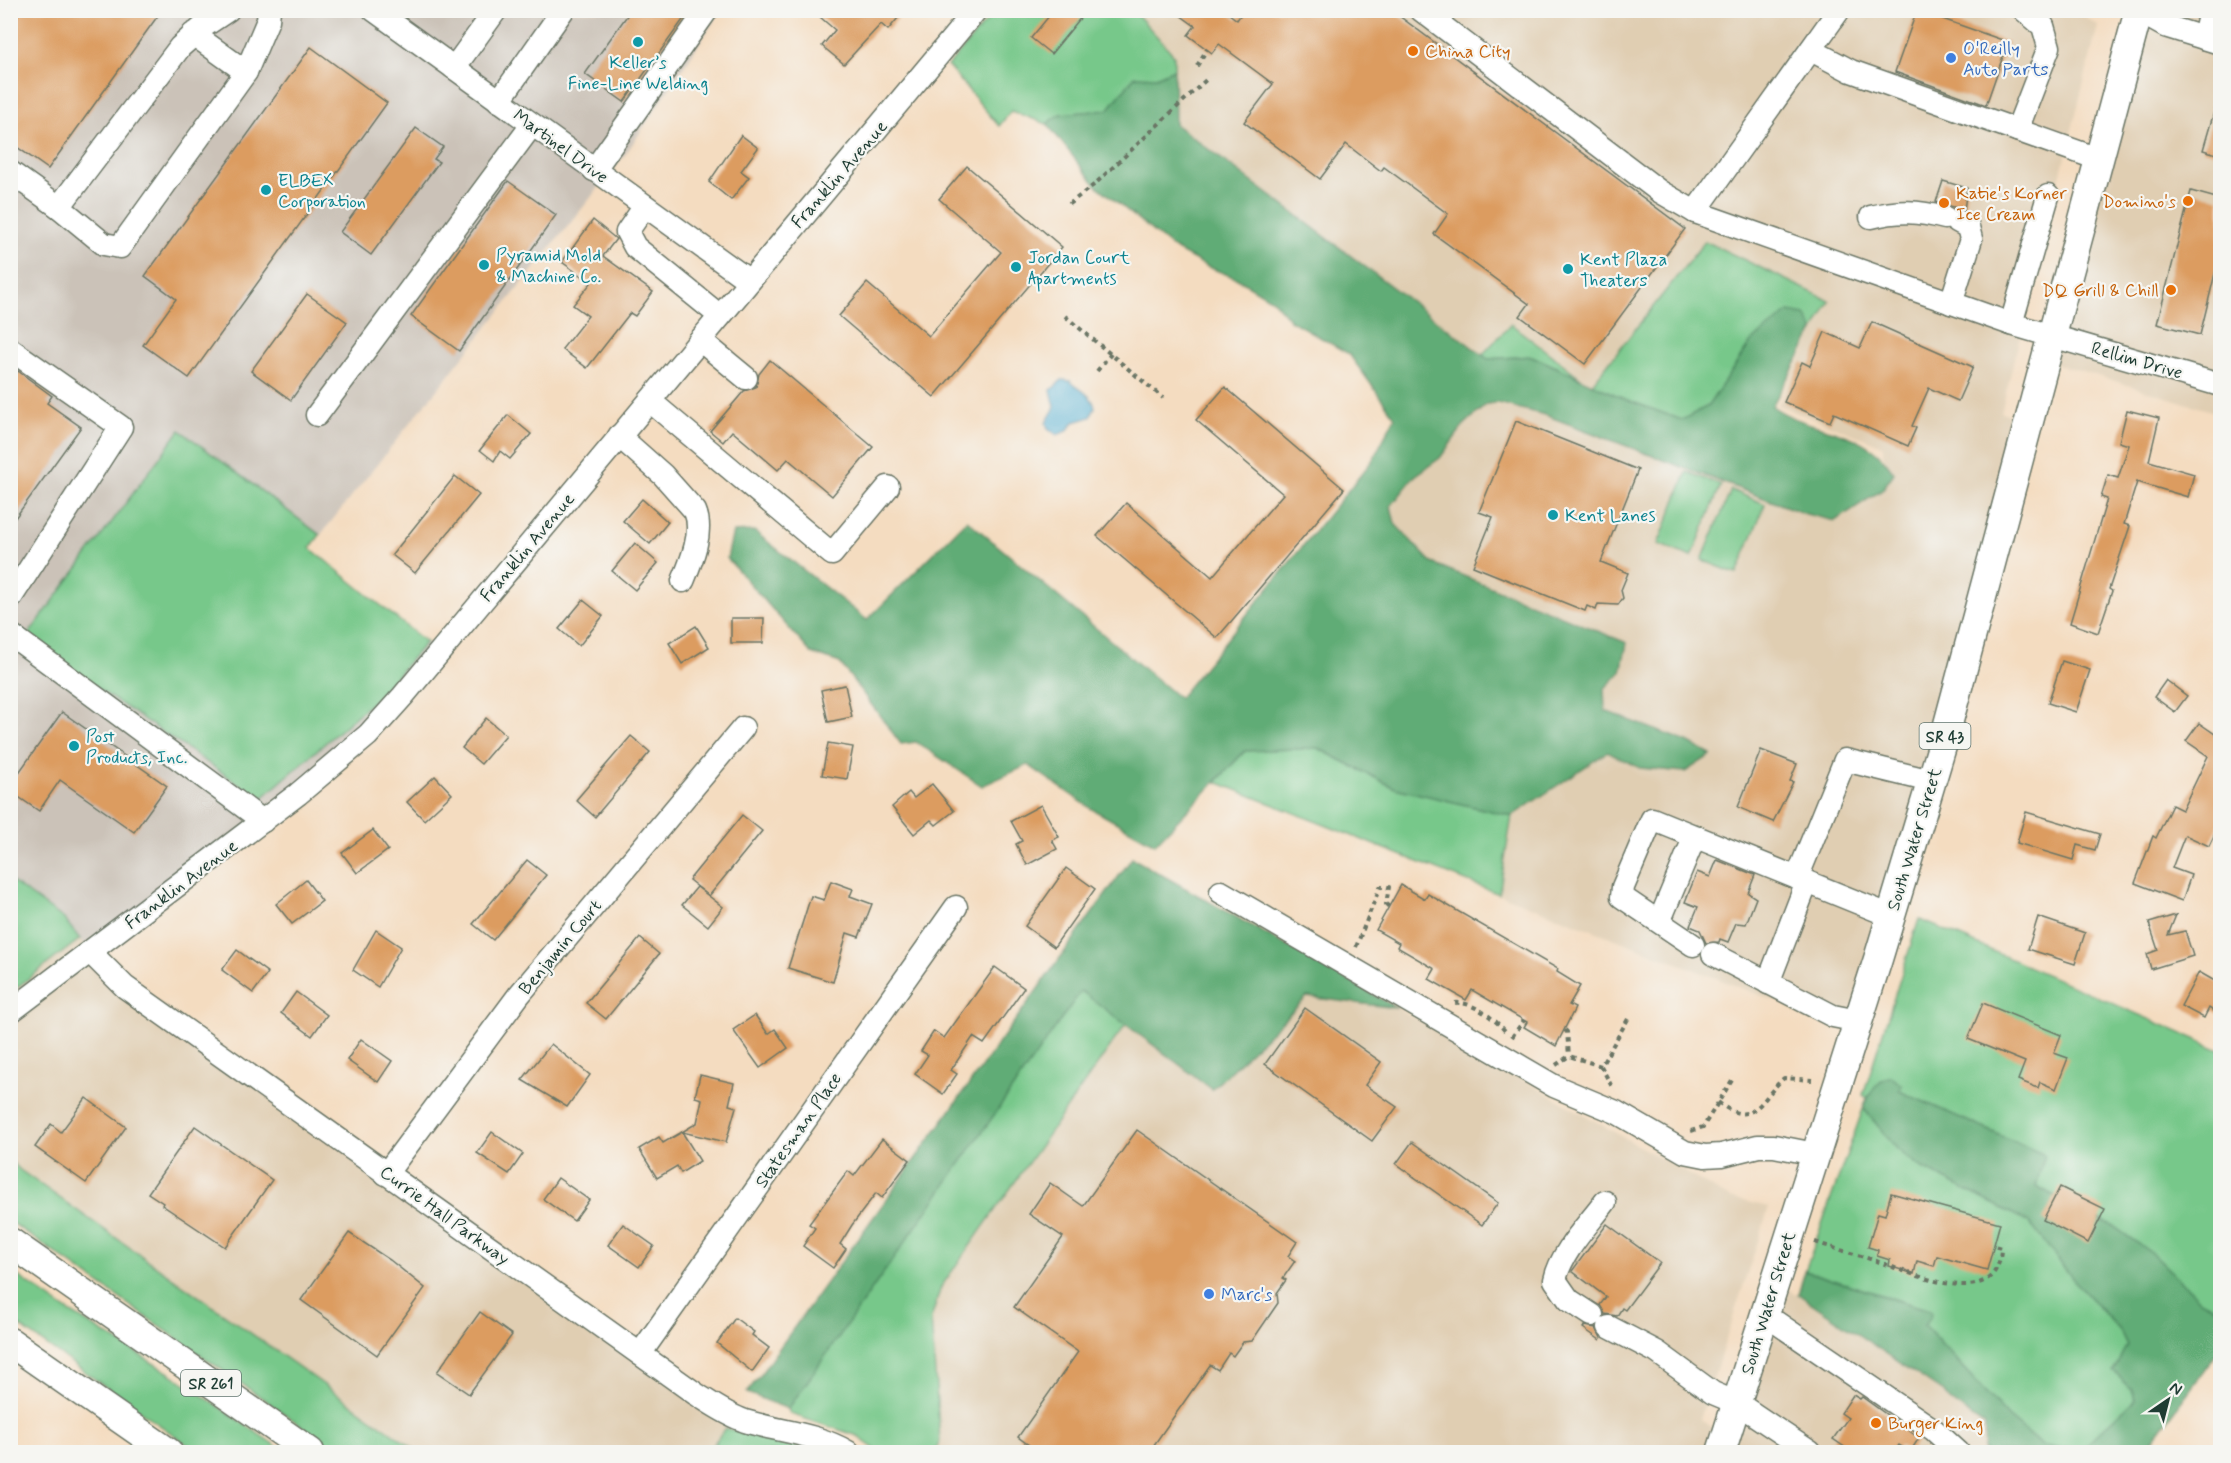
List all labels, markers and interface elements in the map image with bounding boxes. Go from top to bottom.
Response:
marker: Keller’s Fine-Line Welding [631,35,645,49]
place label: O'Reilly Auto Parts [1963,37,2049,82]
place label: China City [1425,40,1511,64]
marker: China City [1406,44,1420,58]
place label: Keller’s Fine-Line Welding [568,51,708,96]
marker: O'Reilly Auto Parts [1944,51,1958,65]
street label: Martinel Drive [508,104,613,190]
street label: Franklin Avenue [786,115,893,234]
place label: ELBEX Corporation [278,169,366,214]
place label: Katie's Korner Ice Cream [1956,182,2067,227]
marker: ELBEX Corporation [259,183,273,197]
place label: Domino's [2102,190,2176,214]
marker: Domino's [2181,194,2195,208]
marker: Katie's Korner Ice Cream [1937,196,1951,210]
place label: Pyramid Mold & Machine Co. [496,244,601,289]
place label: Jordan Court Apartments [1028,246,1130,292]
place label: Kent Plaza Theaters [1580,248,1667,293]
marker: Pyramid Mold & Machine Co. [477,258,491,272]
marker: Jordan Court Apartments [1009,260,1023,274]
marker: Kent Plaza Theaters [1561,262,1575,276]
place label: DQ Grill & Chill [2042,279,2159,303]
marker: DQ Grill & Chill [2164,283,2178,297]
street label: Rellim Drive [2088,336,2185,385]
street label: Franklin Avenue [475,488,581,607]
place label: Kent Lanes [1565,504,1656,528]
marker: Kent Lanes [1546,508,1560,522]
road number: SR 43 [1920,723,1970,749]
place label: Post Products, Inc. [86,725,187,770]
marker: Post Products, Inc. [67,739,81,753]
street label: South Water Street [1882,764,1948,914]
street label: Franklin Avenue [120,834,243,935]
street label: Benjamin Court [514,895,608,1000]
street label: Statesman Place [750,1068,848,1193]
street label: Currie Hall Parkway [375,1161,514,1271]
street label: South Water Street [1736,1228,1802,1378]
place label: Marc's [1221,1283,1273,1307]
marker: Marc's [1202,1287,1216,1301]
road number: SR 261 [181,1370,241,1396]
north arrow [2138,1370,2198,1430]
text: N [2165,1377,2186,1401]
place label: Burger King [1888,1412,1983,1437]
marker: Burger King [1869,1416,1883,1430]

